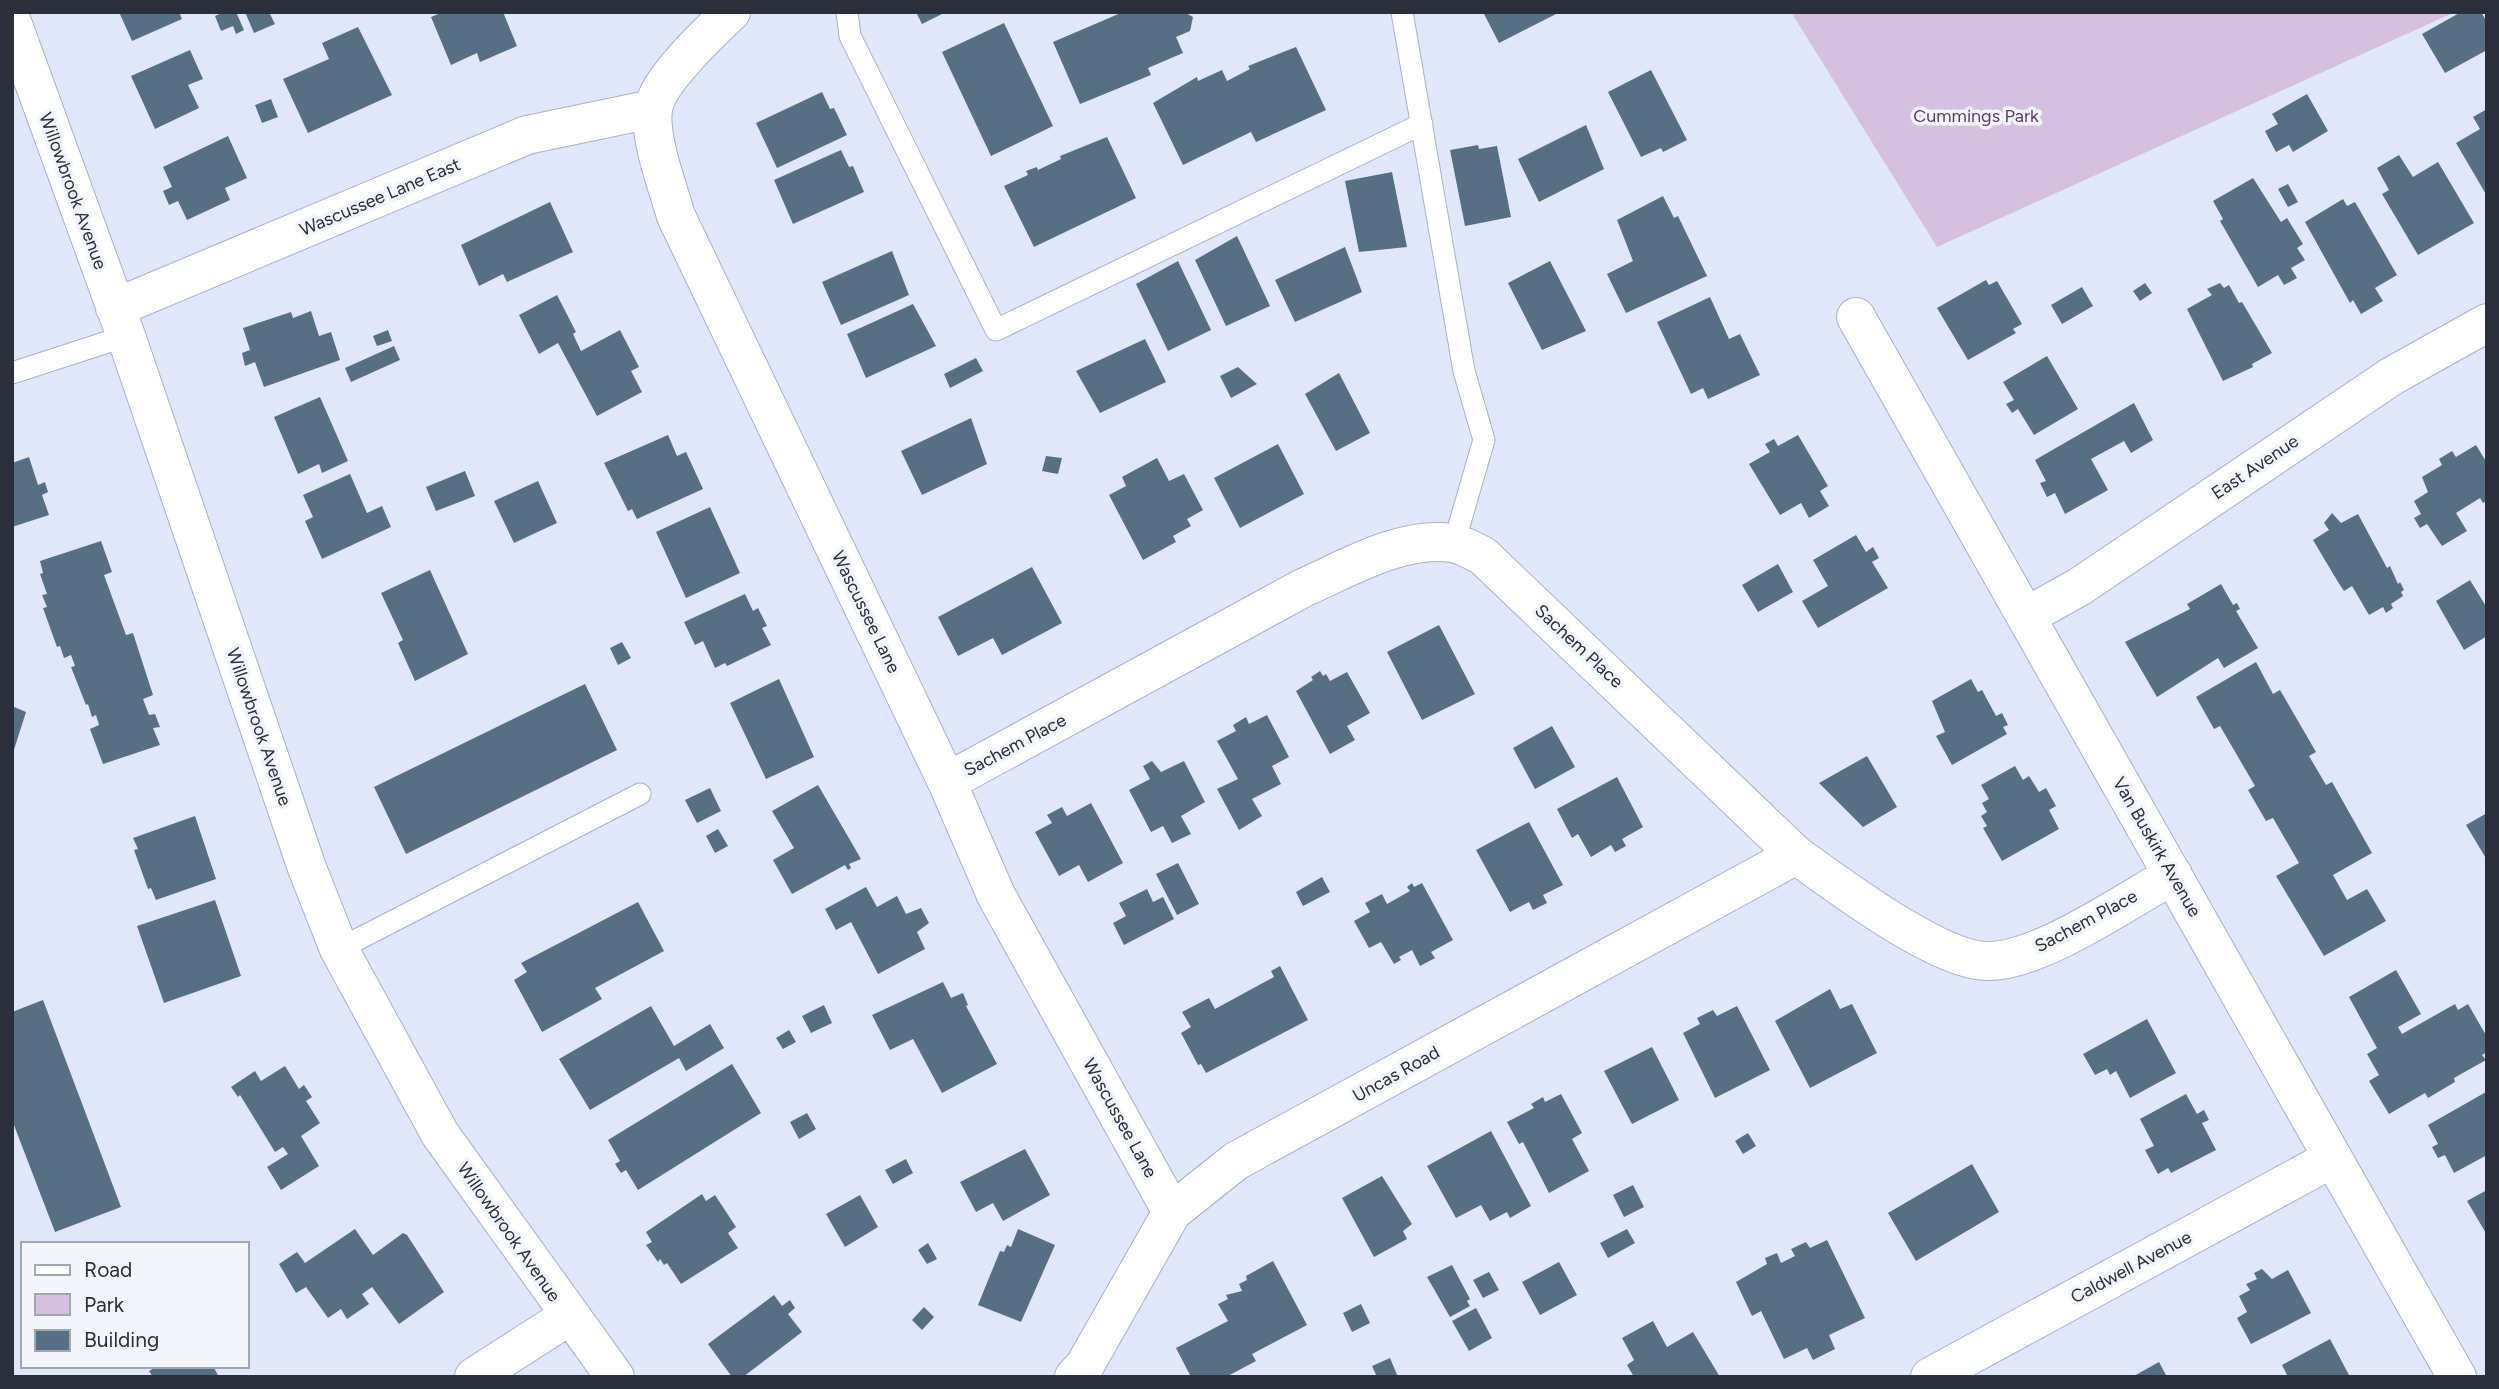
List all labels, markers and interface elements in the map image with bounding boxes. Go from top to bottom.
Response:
park label: Cummings Park [1913,105,2039,127]
street label: Willowbrook Avenue [34,110,112,273]
street label: Wascussee Lane East [296,153,464,241]
street label: East Avenue [2207,430,2303,504]
street label: Wascussee Lane [827,547,905,677]
street label: Sachem Place [1530,600,1628,693]
street label: Willowbrook Avenue [222,645,296,809]
street label: Sachem Place [960,709,1070,781]
street label: Van Buskirk Avenue [2108,773,2206,921]
street label: Sachem Place [2031,885,2141,957]
street label: Uncas Road [1349,1041,1443,1107]
street label: Wascussee Lane [1078,1054,1162,1182]
street label: Willowbrook Avenue [453,1158,565,1306]
street label: Caldwell Avenue [2067,1226,2195,1308]
legend [21,1242,248,1368]
text: Road [84,1257,132,1282]
text: Park [84,1292,125,1317]
text: Building [84,1327,159,1352]

